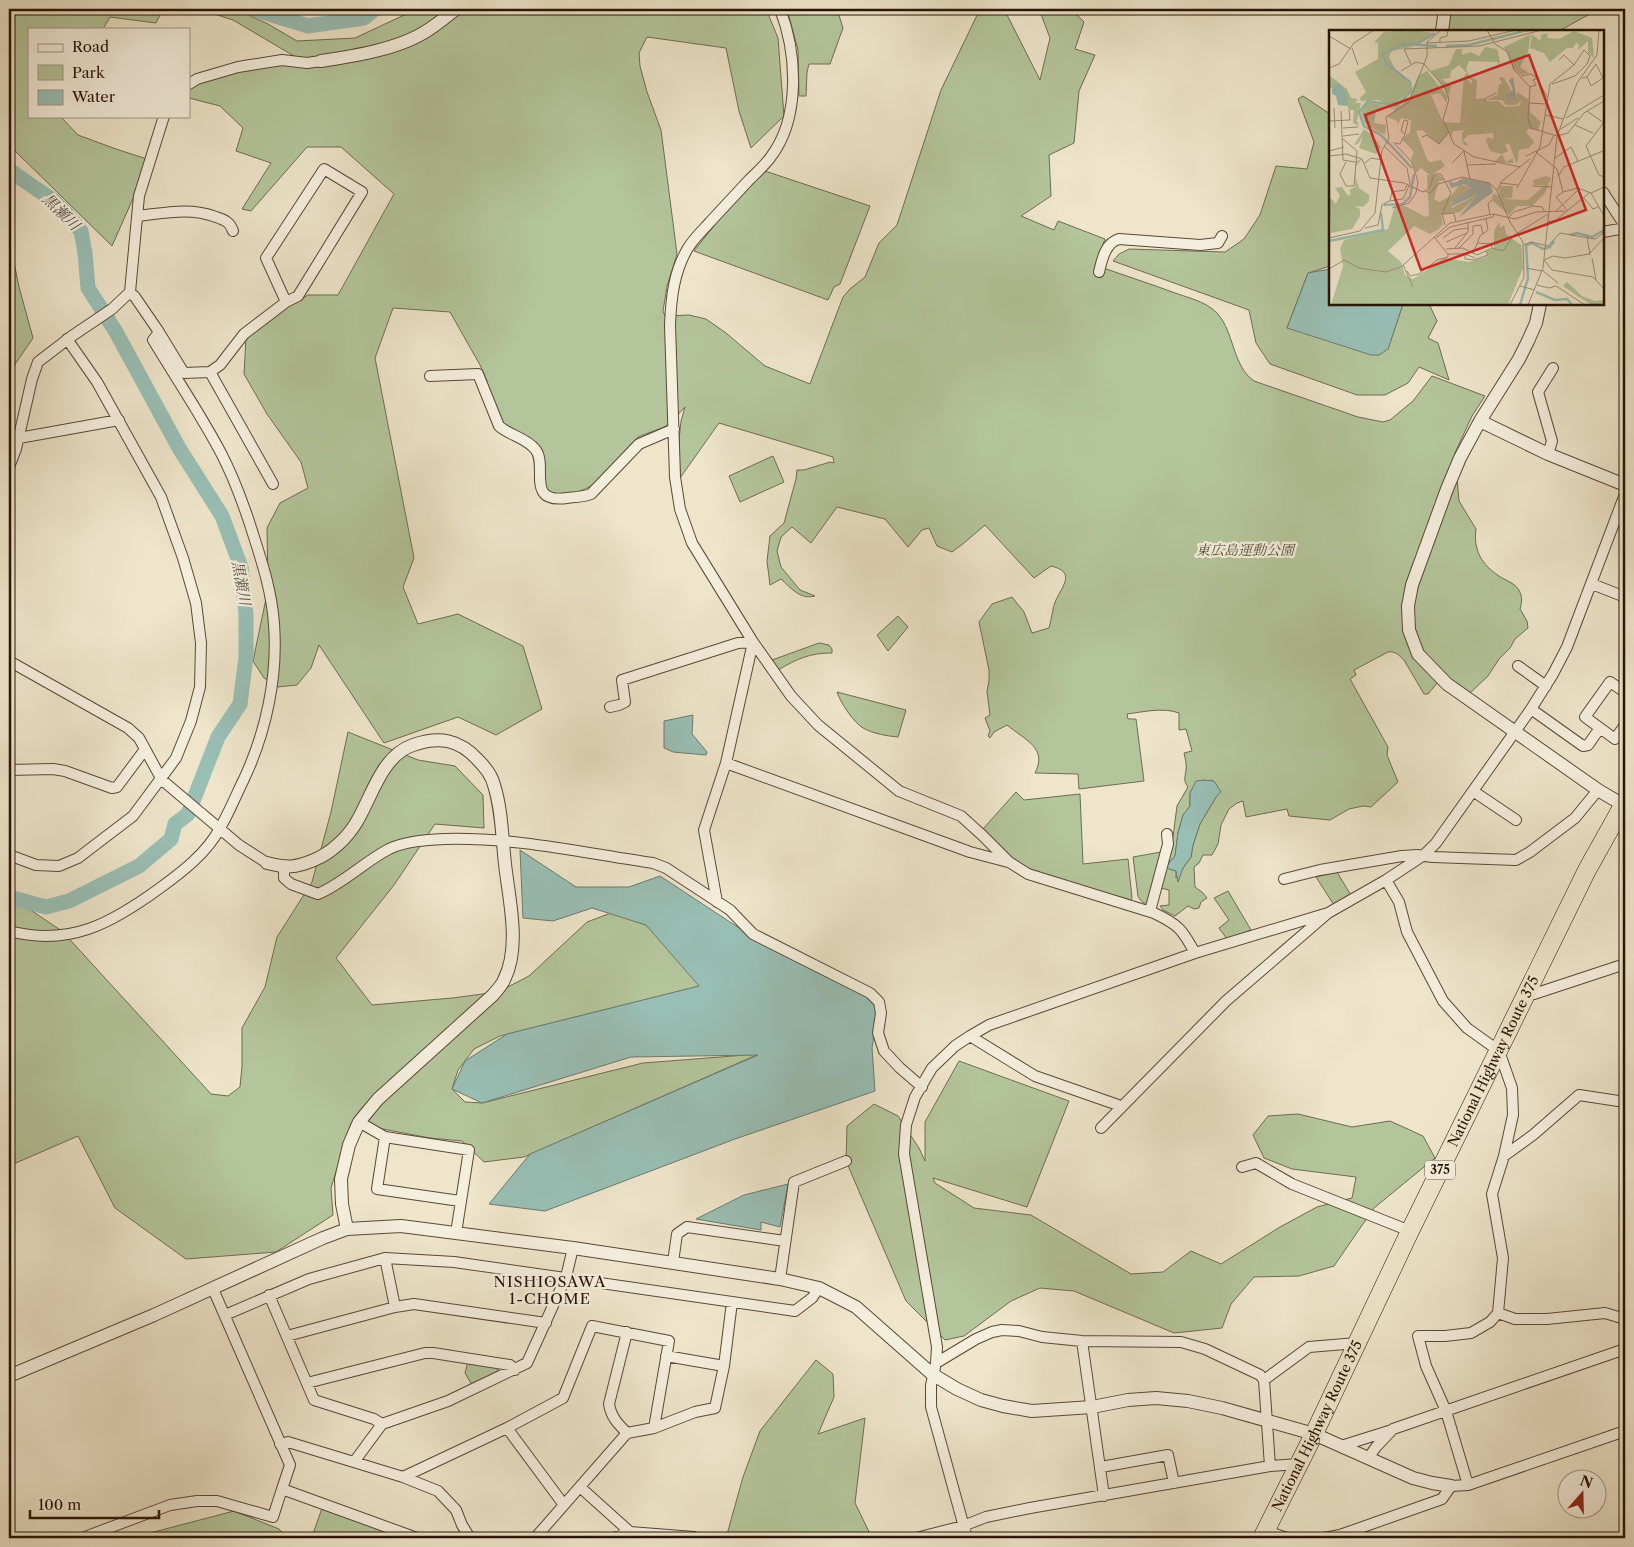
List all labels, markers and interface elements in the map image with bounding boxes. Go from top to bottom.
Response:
legend [28,28,190,118]
inset map [1329,30,1604,305]
text: Road [72,37,109,56]
text: Park [72,63,106,82]
text: Water [71,87,116,106]
water label: 黒瀬川 [39,189,85,236]
park label: 東広島運動公園 [1196,541,1296,559]
water label: 黒瀬川 [228,559,255,609]
street label: National Highway Route 375 [1444,973,1543,1149]
road number: 375 [1425,1160,1455,1180]
district label: NISHIOSAWA 1-CHOME [494,1272,606,1308]
street label: National Highway Route 375 [1268,1337,1366,1514]
north arrow [1556,1470,1606,1520]
text: N [1578,1471,1595,1492]
scale bar [30,1487,159,1519]
text: 100 m [38,1495,81,1514]

